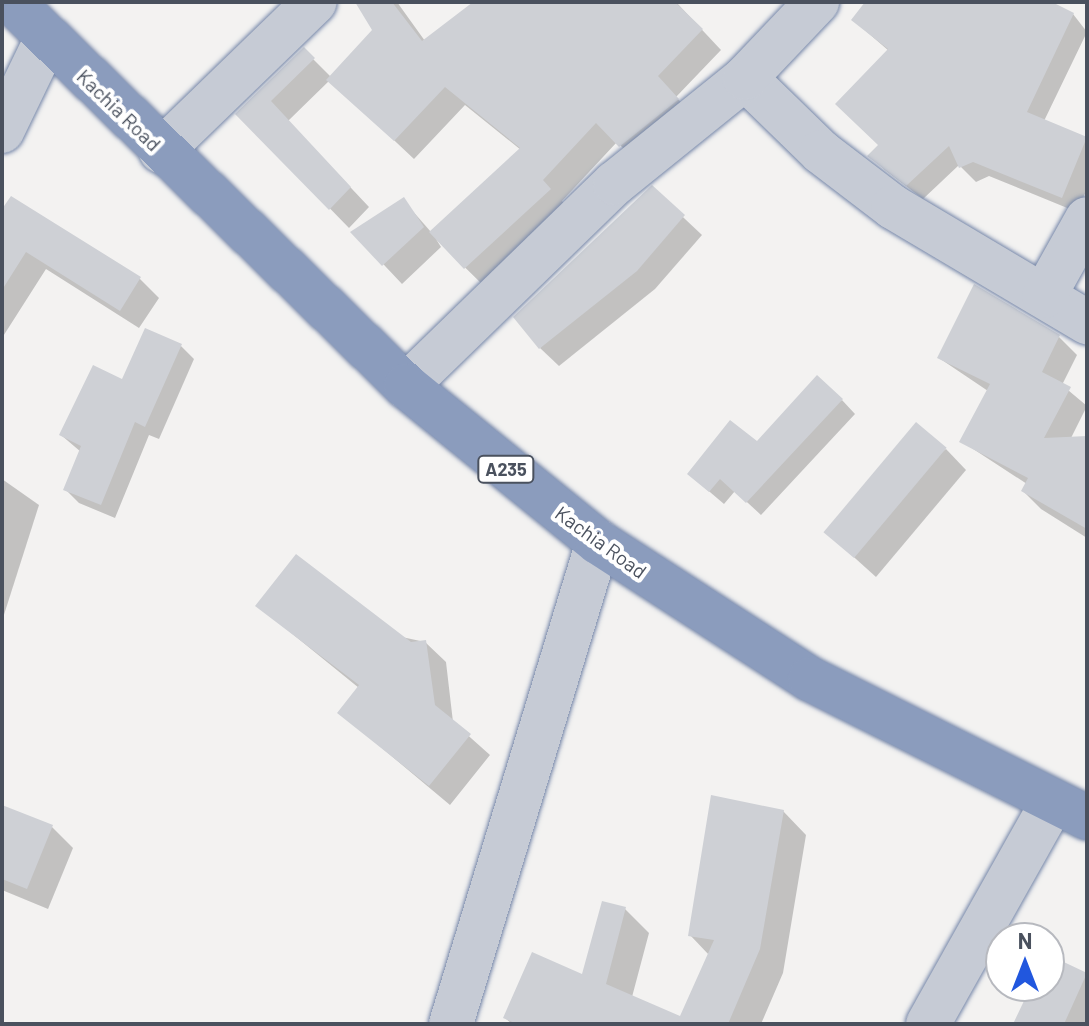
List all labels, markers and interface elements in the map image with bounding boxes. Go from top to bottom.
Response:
street label: Kachia Road [72,64,166,156]
road number: A235 [476,455,536,483]
street label: Kachia Road [551,501,651,583]
north arrow [985,922,1065,1002]
text: N [1018,927,1032,953]

